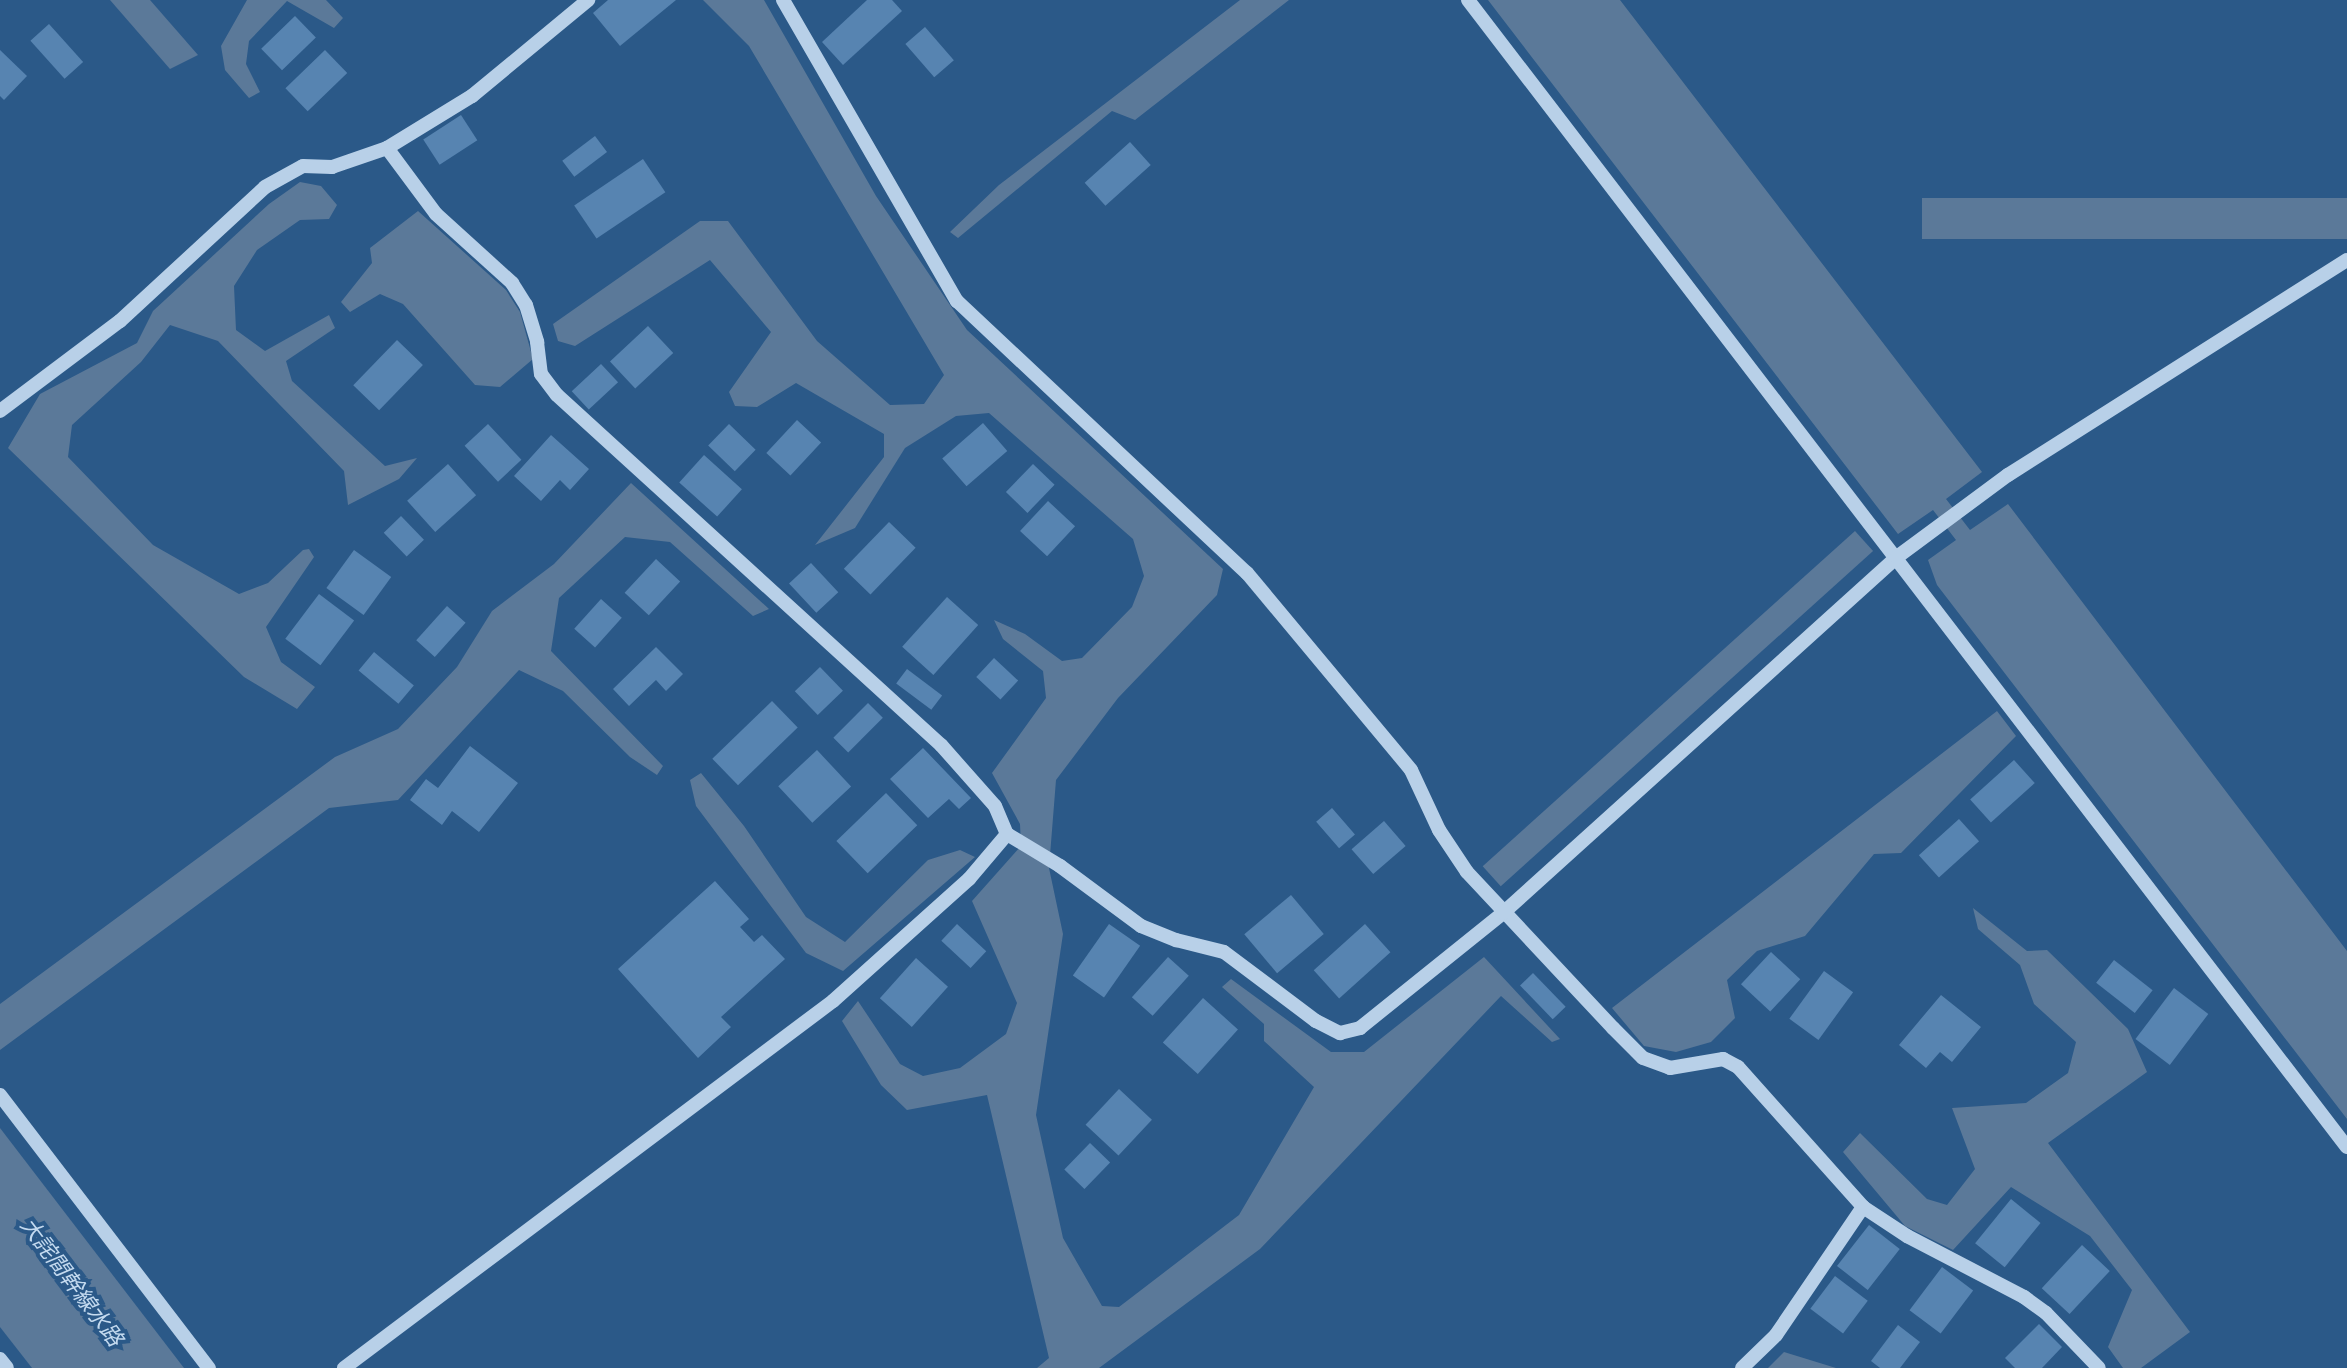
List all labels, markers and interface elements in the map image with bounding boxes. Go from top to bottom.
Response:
water label: 大詫間幹線水路 [13,1214,127,1352]

